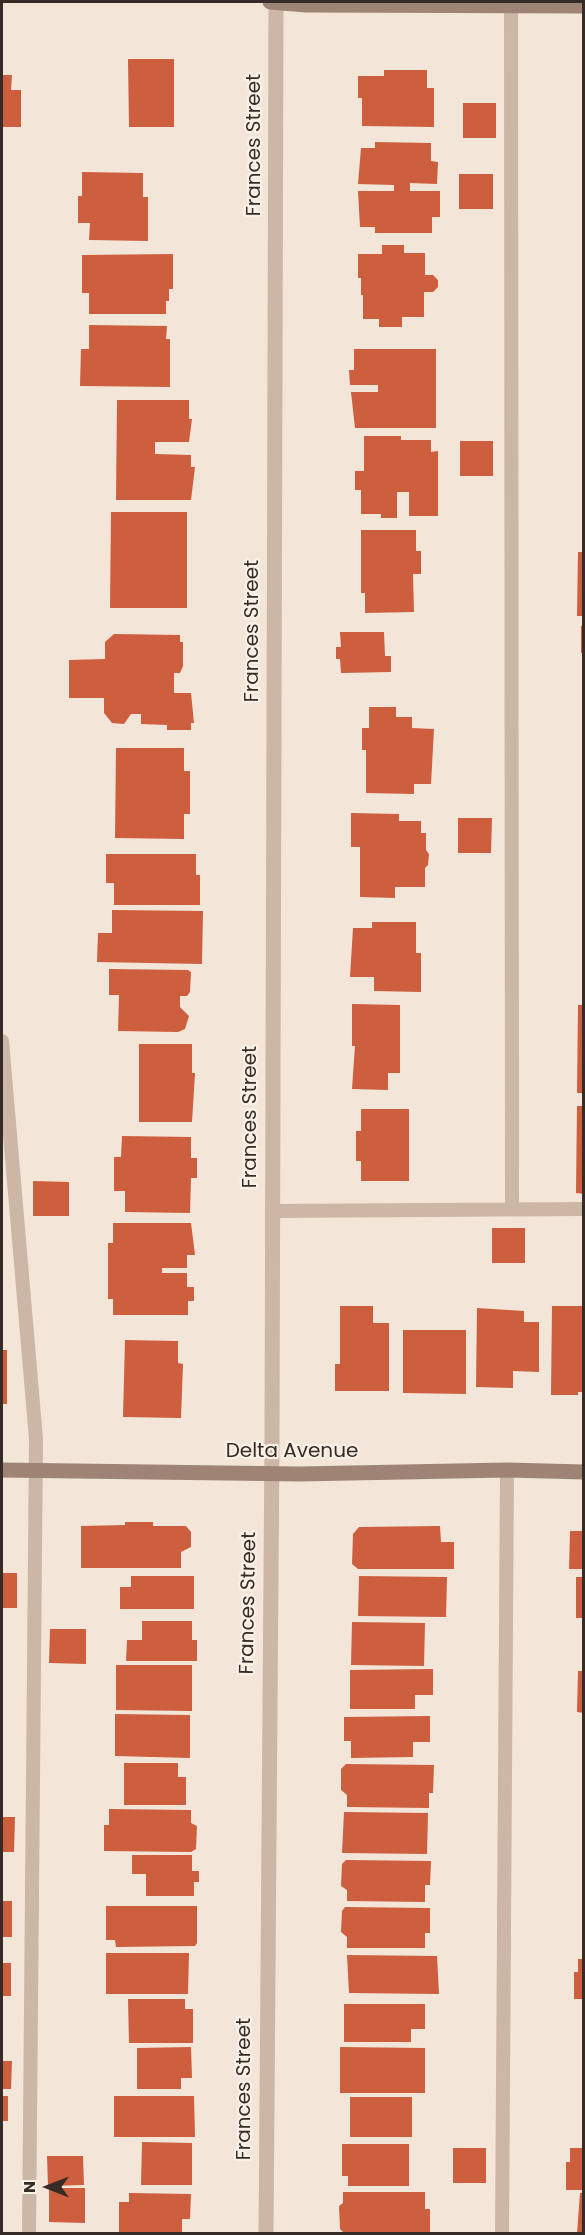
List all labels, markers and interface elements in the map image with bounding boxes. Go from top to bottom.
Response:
street label: Frances Street [243,74,267,216]
street label: Frances Street [241,560,265,702]
street label: Frances Street [239,1046,263,1188]
street label: Delta Avenue [226,1440,358,1464]
street label: Frances Street [236,1531,262,1675]
street label: Frances Street [233,2018,257,2160]
north arrow [18,2157,78,2217]
text: N [18,2181,41,2193]

